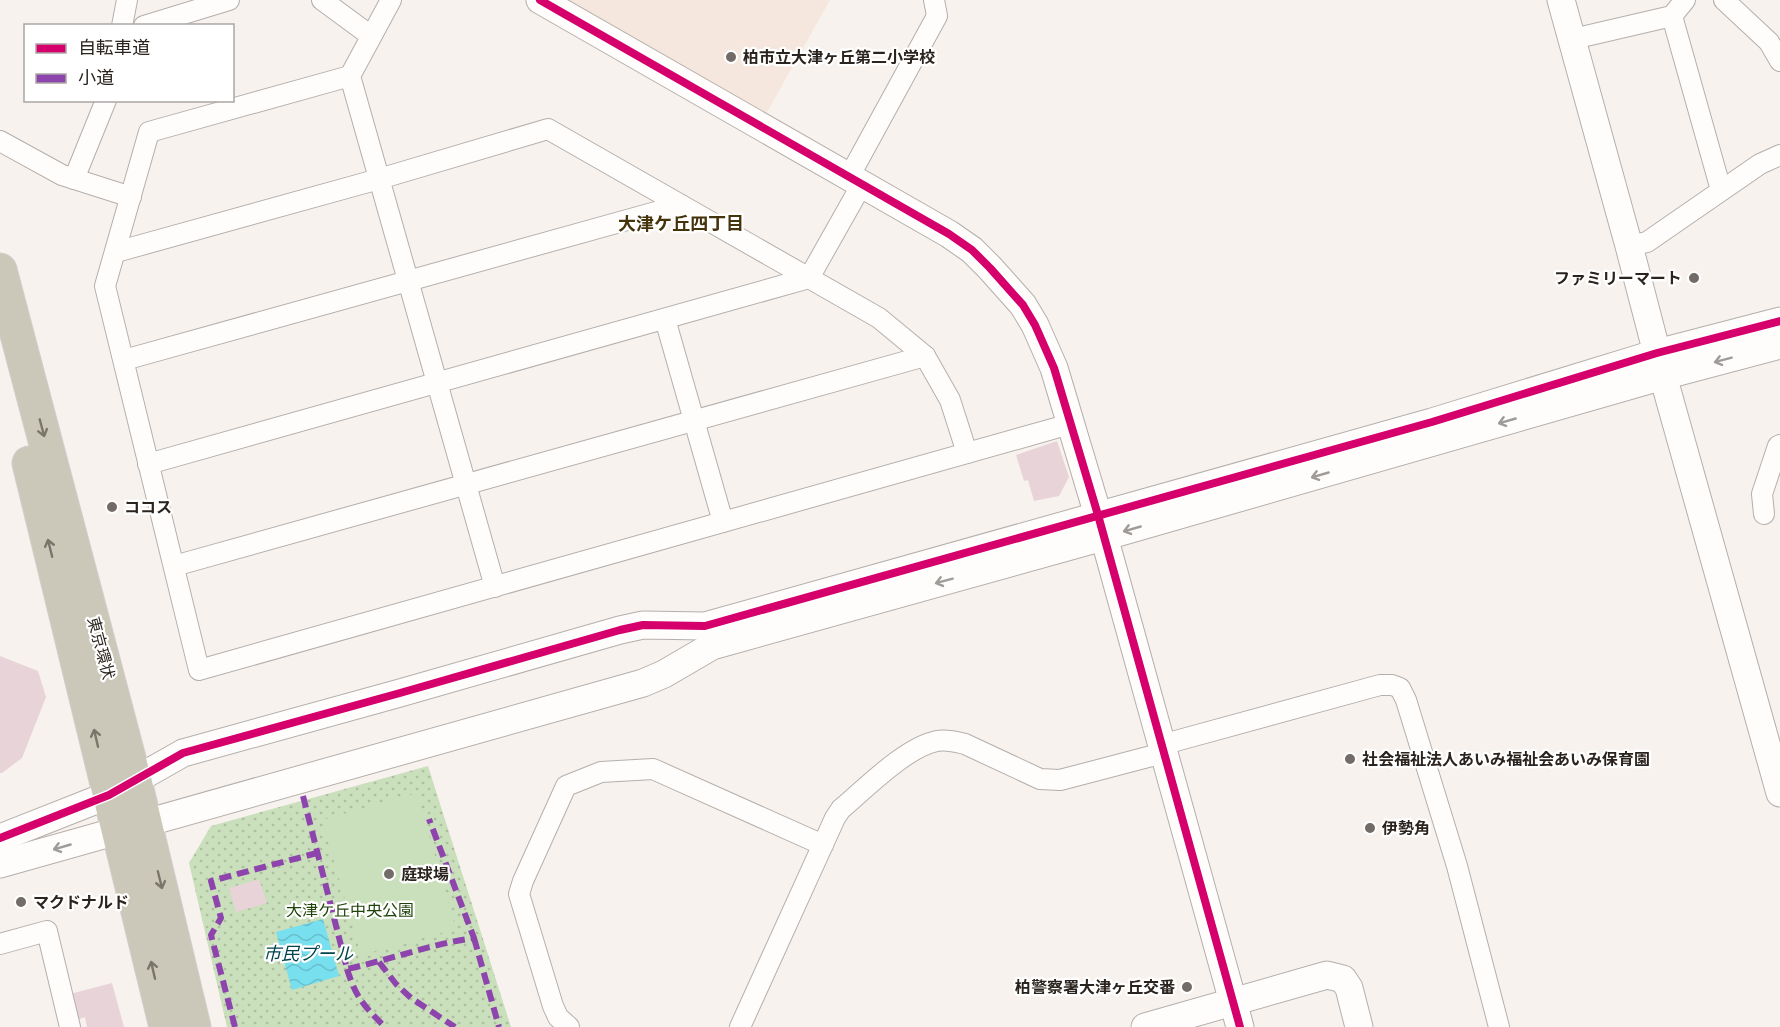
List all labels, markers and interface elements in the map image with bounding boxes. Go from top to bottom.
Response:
legend [24,24,234,102]
text: 自転車道 [78,37,150,59]
place label: 柏市立大津ヶ丘第二小学校 [743,48,935,67]
marker: 柏市立大津ヶ丘第二小学校 [724,50,738,64]
text: 小道 [78,67,114,89]
district label: 大津ケ丘四丁目 [618,213,744,235]
place label: ファミリーマート [1554,269,1682,288]
marker: ファミリーマート [1687,271,1701,285]
one-way arrow [1714,355,1733,366]
one-way arrow [1498,416,1517,427]
one-way arrow [37,418,49,437]
one-way arrow [1311,470,1330,481]
place label: ココス [124,498,172,517]
marker: ココス [105,500,119,514]
one-way arrow [1123,524,1142,535]
one-way arrow [43,539,55,558]
one-way arrow [935,576,954,588]
street label: 東京環状 [84,615,118,681]
one-way arrow [90,728,102,747]
place label: 社会福祉法人あいみ福祉会あいみ保育園 [1362,750,1650,769]
marker: 社会福祉法人あいみ福祉会あいみ保育園 [1343,752,1357,766]
place label: 伊勢角 [1381,819,1430,838]
marker: 伊勢角 [1363,821,1377,835]
one-way arrow [53,841,72,853]
place label: 庭球場 [401,865,449,884]
marker: 庭球場 [382,867,396,881]
one-way arrow [154,870,166,889]
place label: マクドナルド [33,893,129,912]
marker: マクドナルド [14,895,28,909]
park label: 大津ケ丘中央公園 [286,901,414,920]
water label: 市民プール [263,943,354,965]
one-way arrow [147,961,158,980]
place label: 柏警察署大津ヶ丘交番 [1015,978,1175,997]
marker: 柏警察署大津ヶ丘交番 [1180,980,1194,994]

